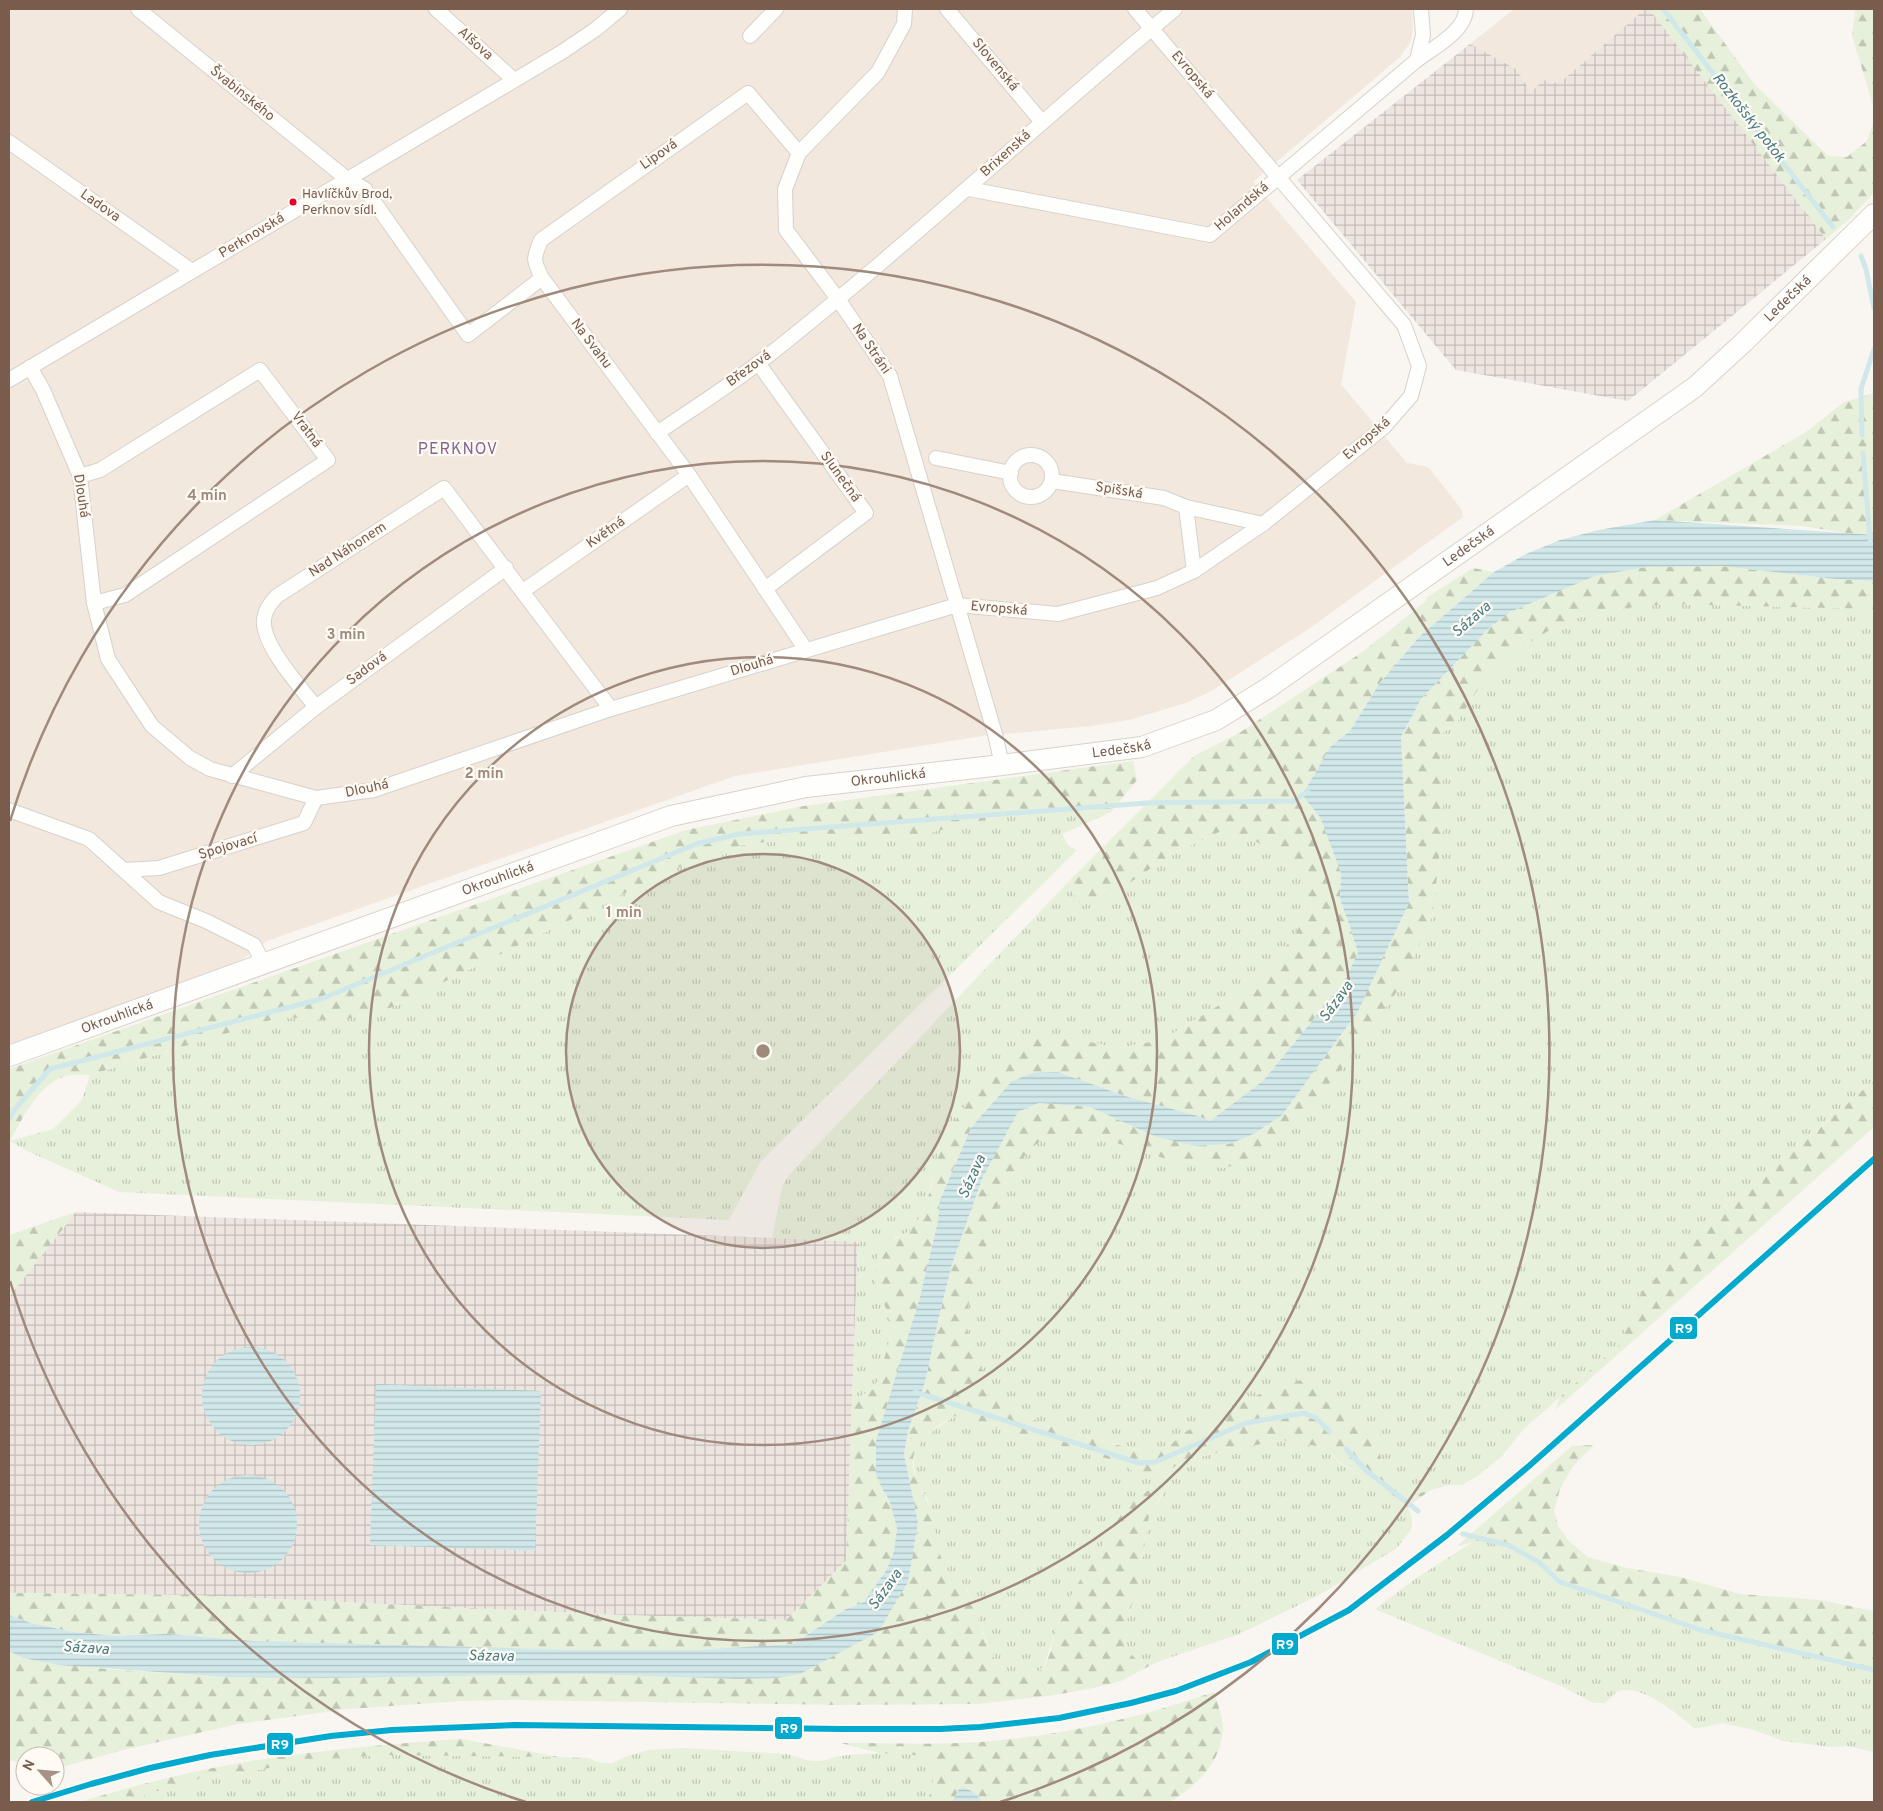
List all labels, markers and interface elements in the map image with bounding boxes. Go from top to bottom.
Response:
street label: Alšova [454,24,496,64]
street label: Slovenská [968,35,1022,95]
street label: Evropská [1167,48,1217,102]
street label: Švabinského [206,62,279,125]
water label: Rozkošský potok [1707,70,1789,167]
street label: Brixenská [977,127,1035,181]
street label: Lipová [637,136,681,174]
street label: Holandská [1211,179,1273,235]
street label: Ladova [77,186,123,226]
place label: Havlíčkův Brod, Perknov sídl. [302,187,392,219]
marker: Havlíčkův Brod, Perknov sídl. [288,197,298,207]
street label: Perknovská [216,210,288,262]
street label: Ledečská [1761,272,1815,326]
street label: Na Svahu [567,316,615,372]
street label: Na Stráni [848,320,894,378]
street label: Březová [723,347,775,391]
street label: Vratná [287,409,325,451]
street label: Evropská [1340,414,1394,464]
district label: PERKNOV [418,440,498,460]
street label: Slunečná [816,448,864,506]
street label: Dlouhá [69,473,93,519]
street label: Spišská [1094,479,1144,503]
text: 4 min [187,487,227,506]
street label: Květná [583,514,629,552]
street label: Nad Náhonem [306,519,390,581]
street label: Ledečská [1439,522,1498,571]
street label: Evropská [970,598,1028,620]
water label: Sázava [1448,598,1496,642]
text: 3 min [326,626,366,645]
street label: Sadová [343,649,391,689]
street label: Dlouhá [728,651,776,681]
street label: Ledečská [1091,736,1154,762]
text: 2 min [464,765,504,784]
street label: Okrouhlická [850,765,927,790]
street label: Dlouhá [344,776,390,802]
street label: Spojovací [197,830,261,864]
street label: Okrouhlická [459,858,536,900]
text: 1 min [606,904,642,923]
water label: Sázava [1316,978,1358,1026]
street label: Okrouhlická [79,996,156,1038]
centre of rings [754,1042,772,1060]
water label: Sázava [955,1152,991,1202]
line badge: R9 [1669,1316,1698,1340]
text: R9 [1675,1321,1693,1338]
water label: Sázava [865,1566,907,1614]
line badge: R9 [1271,1632,1299,1656]
text: R9 [1276,1637,1294,1654]
water label: Sázava [62,1638,110,1660]
water label: Sázava [468,1647,514,1667]
line badge: R9 [774,1716,803,1740]
text: R9 [780,1721,798,1738]
line badge: R9 [266,1732,294,1756]
text: R9 [271,1737,289,1754]
north arrow [15,1746,65,1796]
text: N [20,1757,40,1774]

